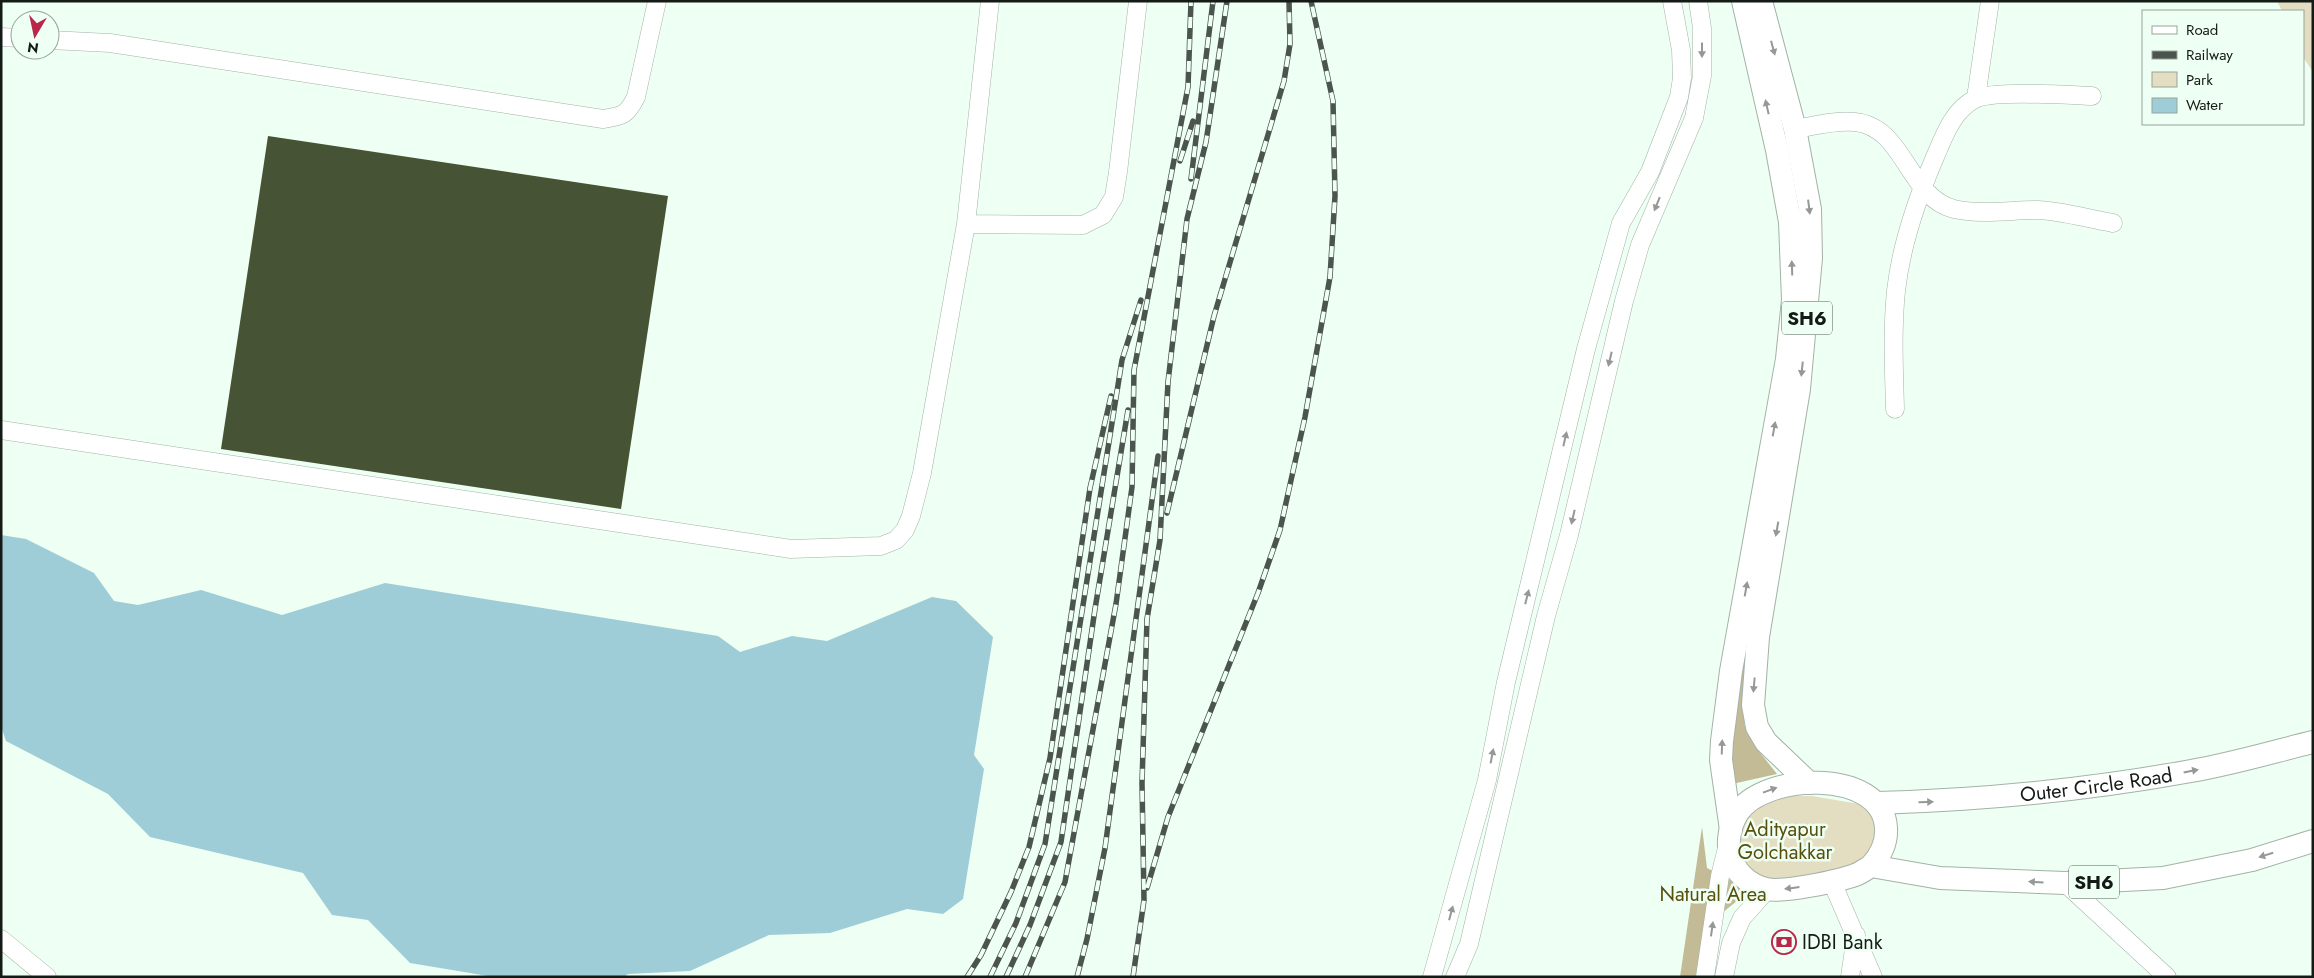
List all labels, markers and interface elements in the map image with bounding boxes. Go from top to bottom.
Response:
north arrow [10,10,60,60]
legend [2142,10,2304,125]
text: Road [2186,19,2218,41]
text: N [26,37,40,59]
one-way arrow [1769,41,1777,56]
one-way arrow [1698,42,1706,58]
text: Railway [2186,44,2233,66]
text: Park [2186,69,2213,91]
text: Water [2186,94,2224,116]
one-way arrow [1763,100,1771,115]
one-way arrow [1653,197,1661,211]
one-way arrow [1806,199,1814,215]
one-way arrow [1788,259,1796,275]
road number: SH6 [1782,302,1832,334]
one-way arrow [1606,351,1614,367]
one-way arrow [1798,361,1806,377]
one-way arrow [1770,421,1778,436]
one-way arrow [1561,432,1569,447]
one-way arrow [1569,510,1577,525]
one-way arrow [1772,521,1780,537]
one-way arrow [1742,580,1750,596]
one-way arrow [1523,590,1531,605]
one-way arrow [1750,677,1758,693]
one-way arrow [1718,739,1726,755]
one-way arrow [1488,748,1496,764]
street label: Outer Circle Road [2019,761,2175,809]
one-way arrow [2184,767,2199,775]
one-way arrow [1763,786,1778,794]
one-way arrow [1918,798,1934,806]
park label: Adityapur Golchakkar [1738,815,1833,867]
one-way arrow [2259,852,2274,860]
road number: SH6 [2069,866,2119,899]
one-way arrow [2028,878,2044,886]
park label: Natural Area [1659,880,1767,909]
one-way arrow [1783,884,1799,892]
one-way arrow [1447,906,1455,921]
one-way arrow [1708,920,1716,936]
place label: IDBI Bank [1802,928,1883,957]
bank icon: IDBI Bank [1771,929,1797,955]

